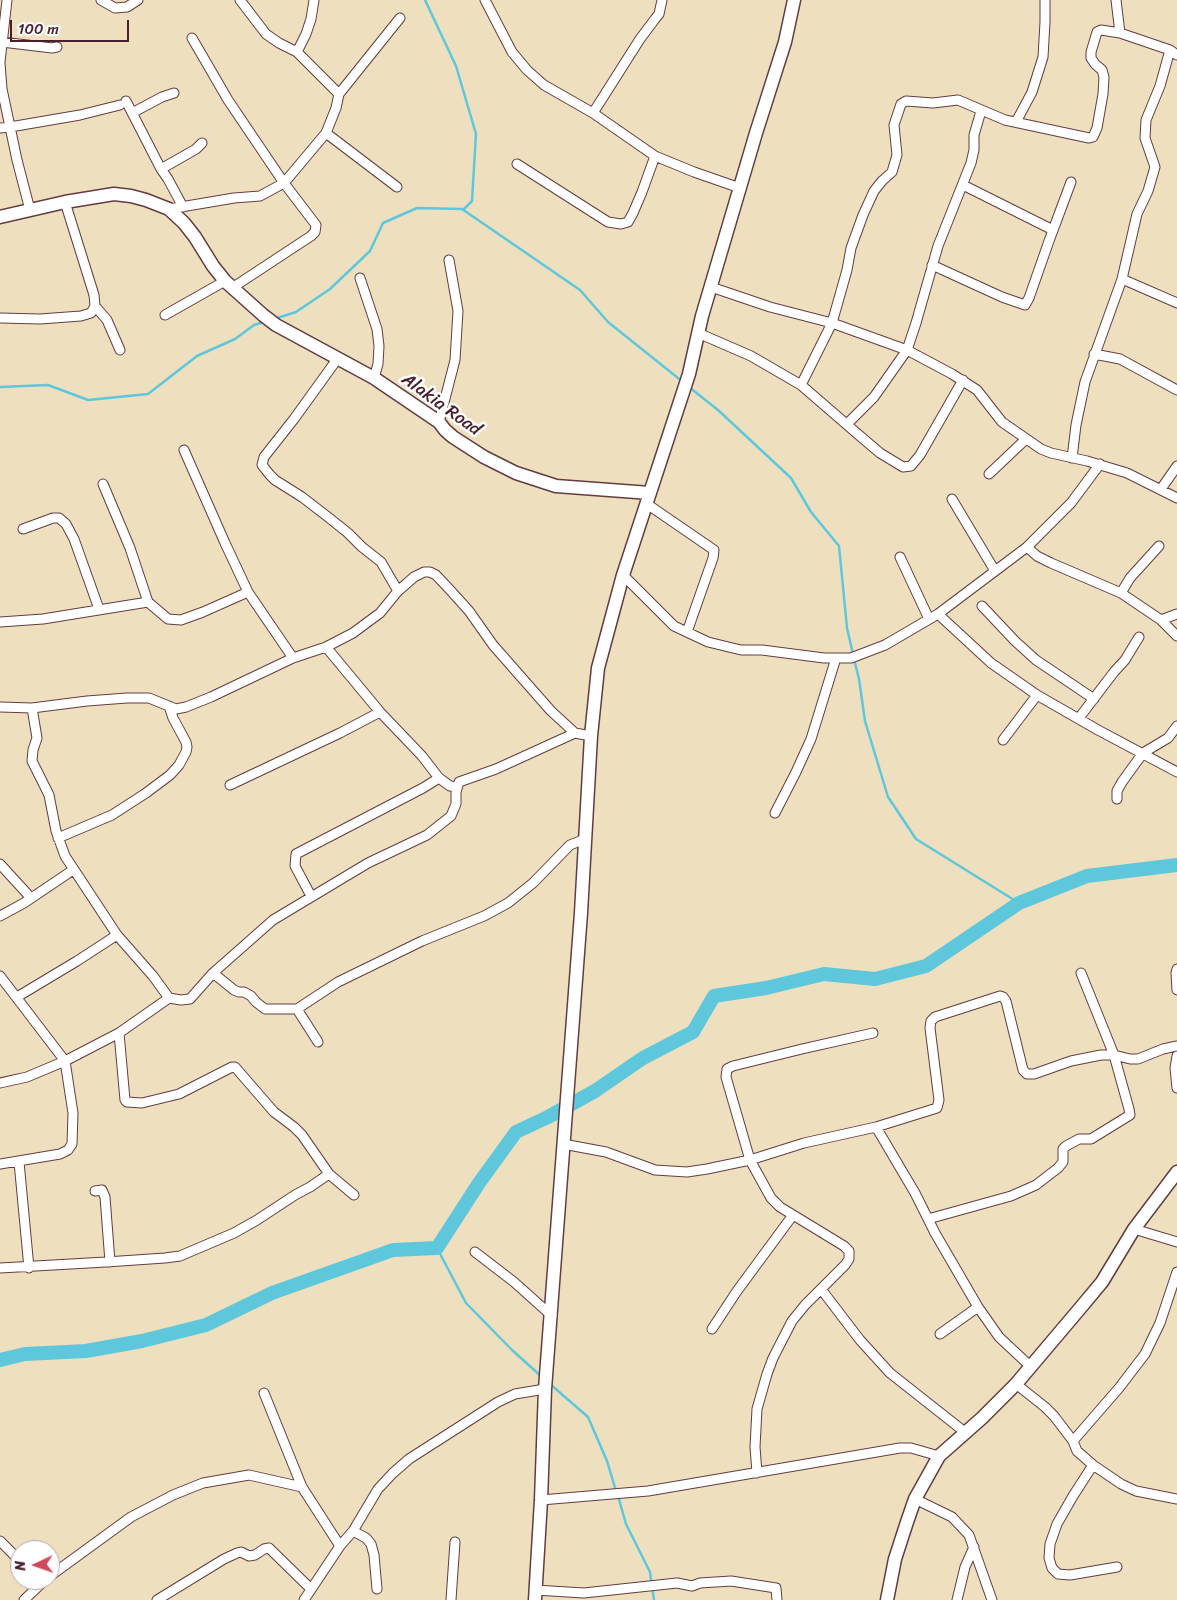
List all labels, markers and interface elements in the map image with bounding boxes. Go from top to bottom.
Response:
scale bar [12,10,131,42]
text: 100 m [18,16,59,42]
street label: Alakia Road [397,369,485,441]
north arrow [10,1540,60,1590]
text: N [8,1560,33,1571]

